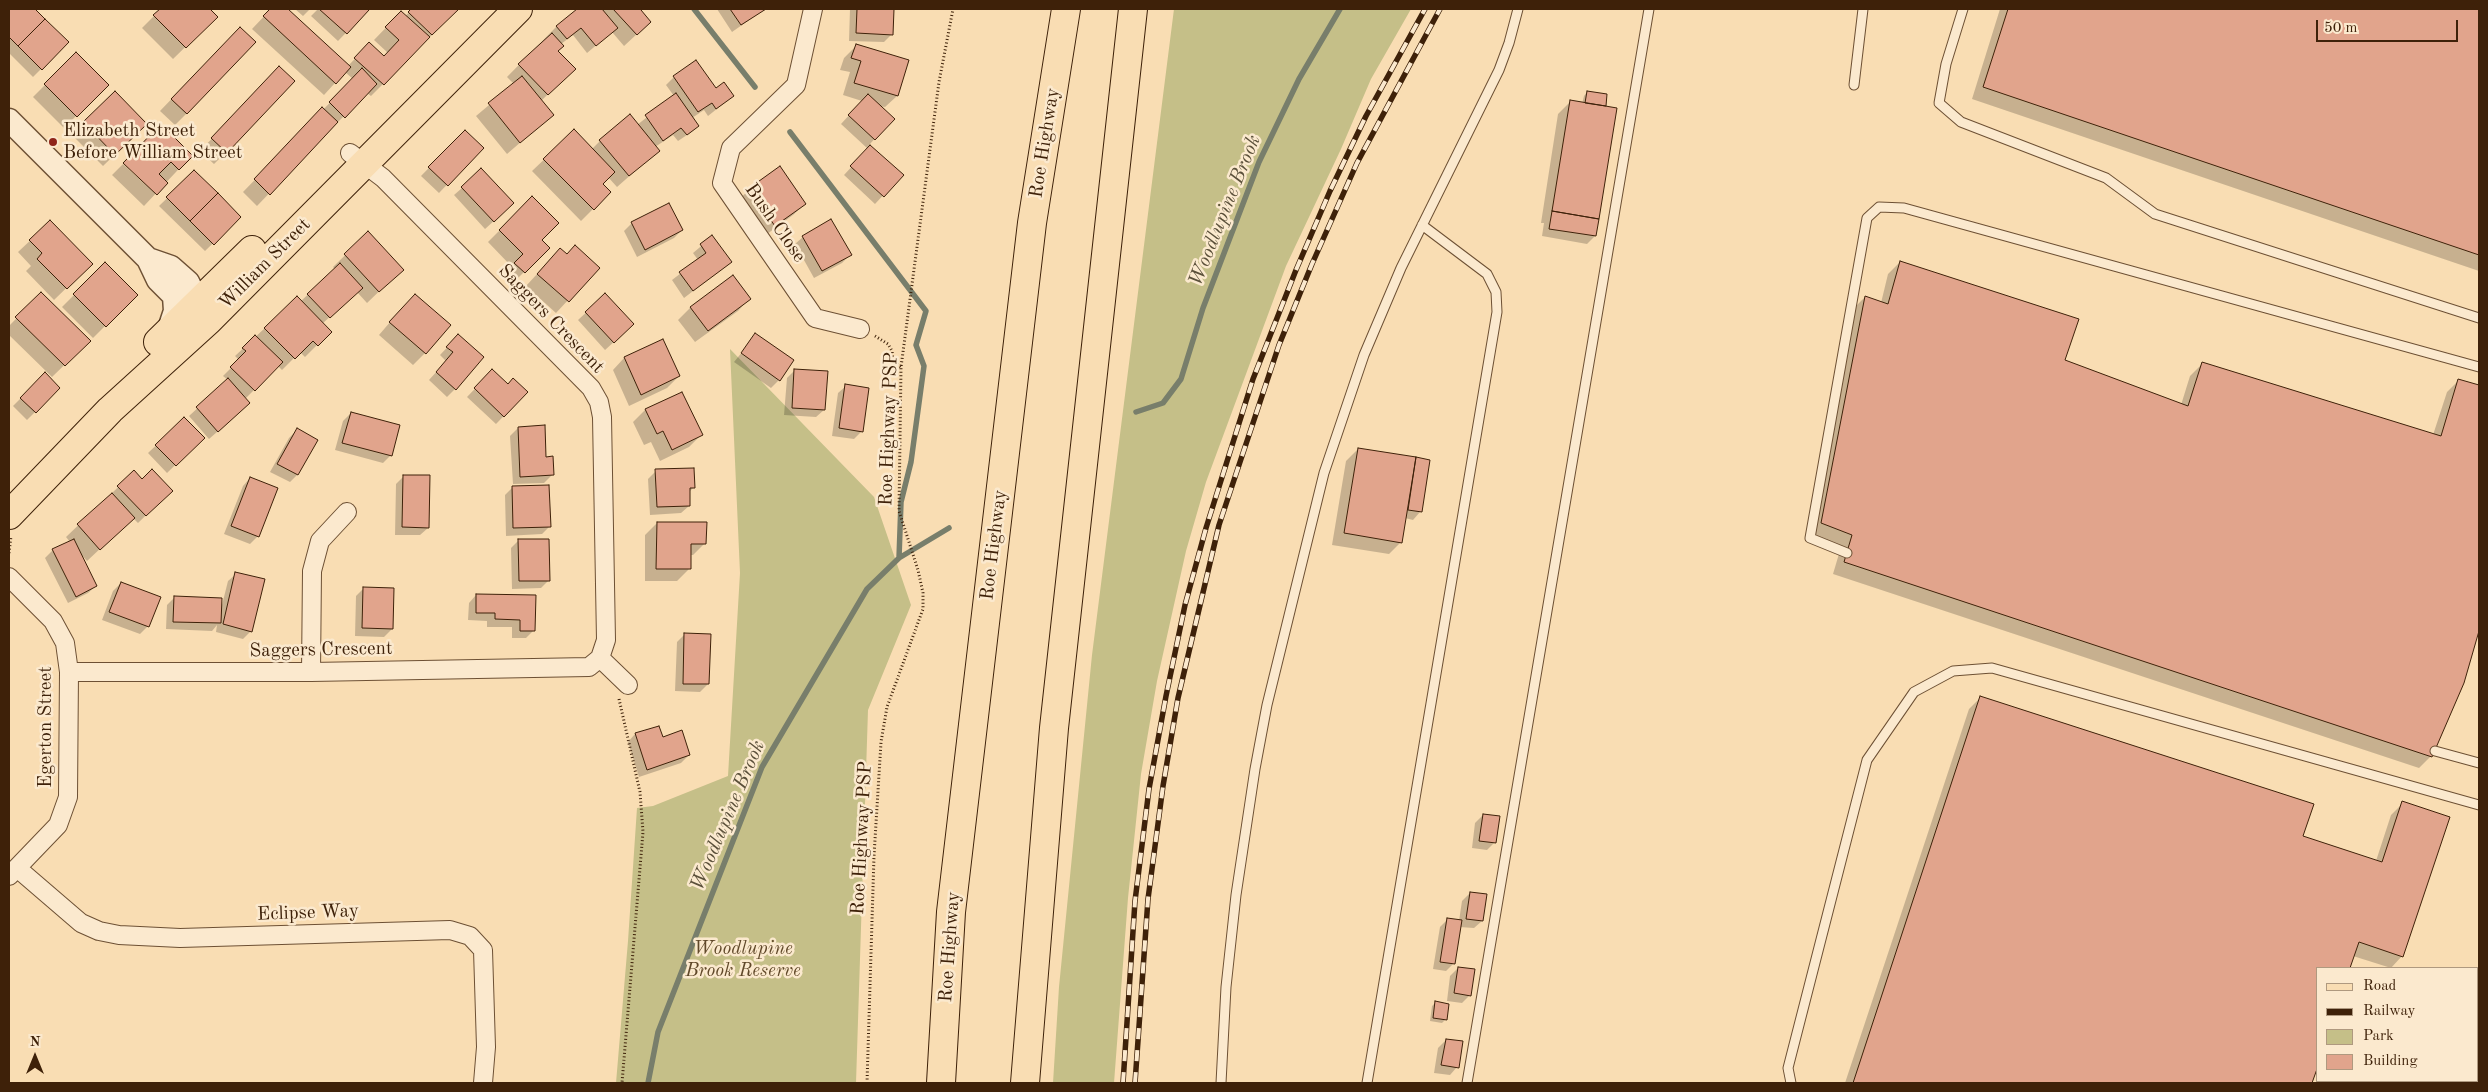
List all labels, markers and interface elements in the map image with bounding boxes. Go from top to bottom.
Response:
scale bar [2318,10,2460,42]
text: 50 m [2324,21,2358,36]
street label: Roe Highway [1025,86,1065,200]
place label: Elizabeth Street Before William Street [63,120,243,164]
water label: Woodlupine Brook [1184,132,1266,290]
marker: Elizabeth Street Before William Street [47,136,59,148]
street label: Bush Close [739,179,811,267]
street label: William Street [214,213,316,315]
street label: Saggers Crescent [493,260,609,378]
street label: Roe Highway PSP [875,352,903,506]
street label: Roe Highway [976,488,1012,602]
street label: Saggers Crescent [249,637,393,663]
street label: Egerton Street [35,666,57,788]
water label: Woodlupine Brook [685,737,771,895]
street label: Roe Highway PSP [847,761,877,915]
street label: Roe Highway [935,891,965,1003]
street label: Eclipse Way [257,900,359,926]
park label: Woodlupine Brook Reserve [685,938,801,982]
legend [2316,967,2478,1082]
text: Road [2363,979,2396,994]
text: Railway [2363,1004,2416,1019]
text: Park [2363,1029,2394,1044]
north arrow [10,1032,60,1082]
text: N [30,1035,40,1049]
text: Building [2363,1054,2418,1069]

